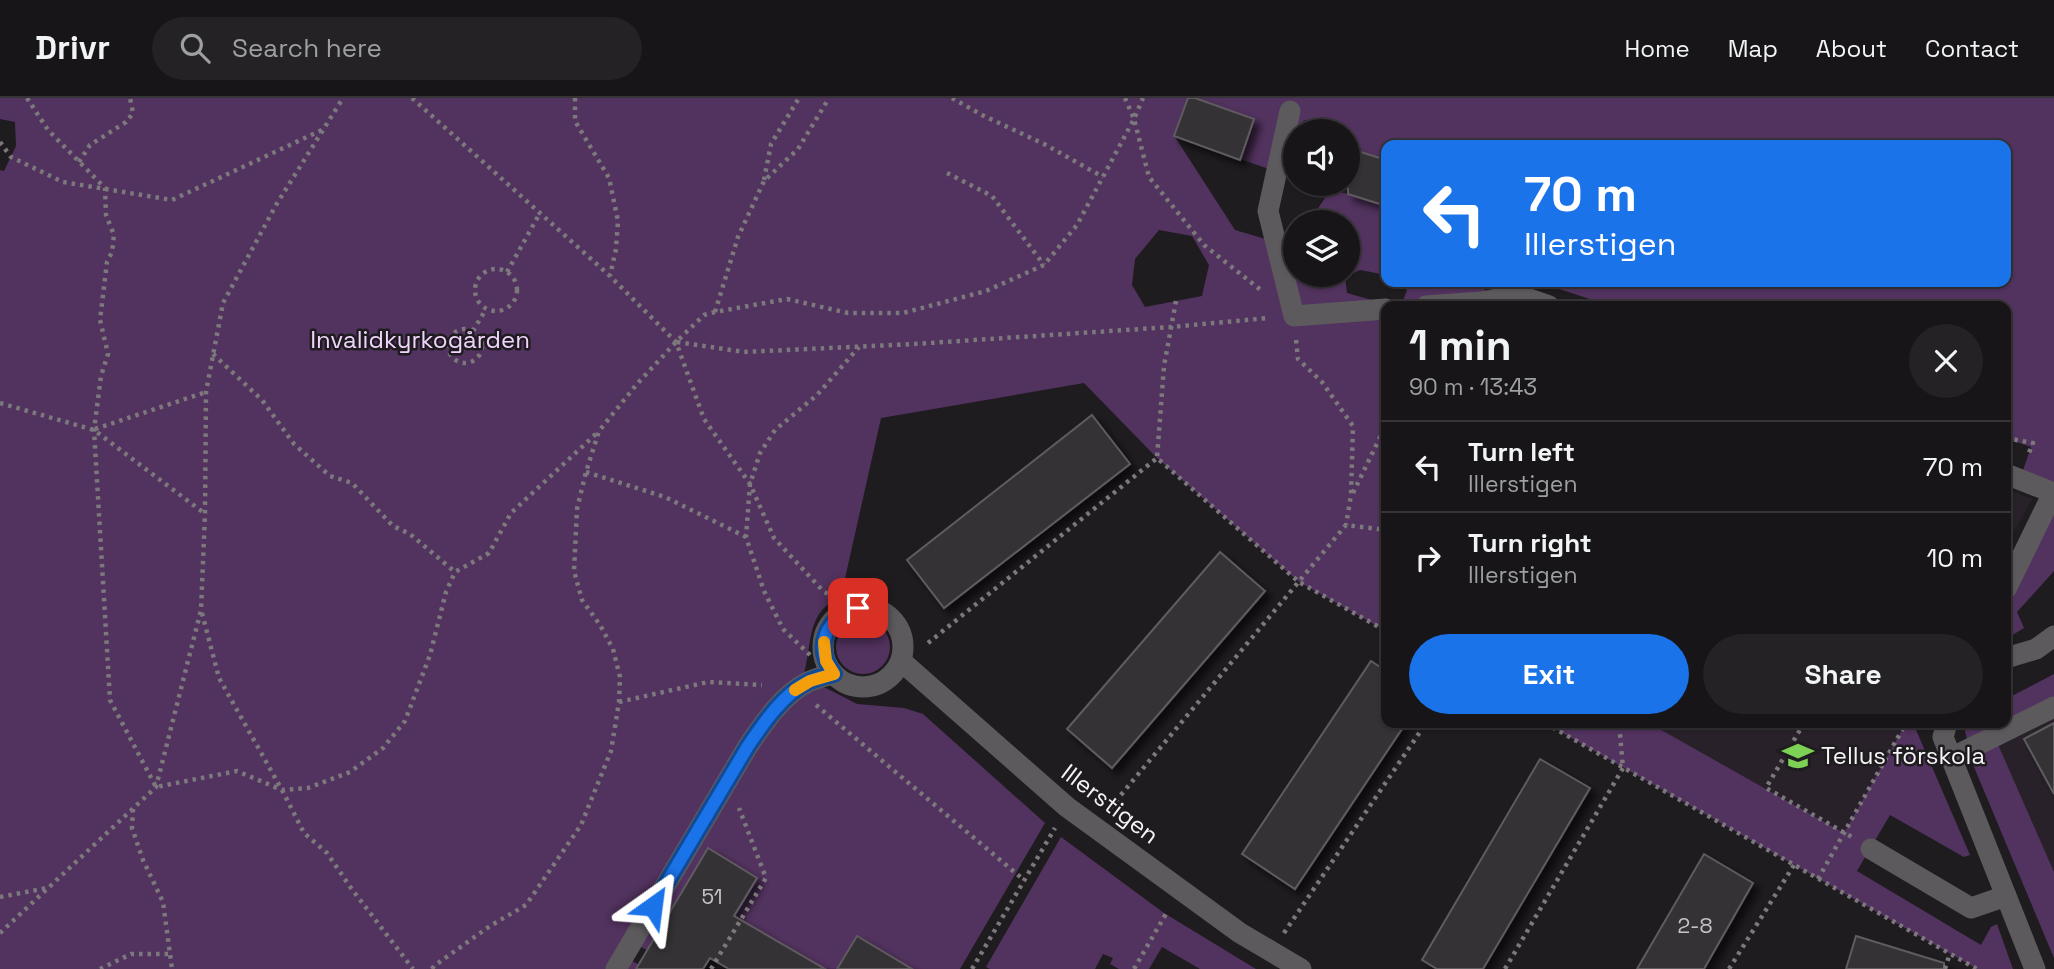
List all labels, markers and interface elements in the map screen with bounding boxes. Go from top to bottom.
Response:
search box [152,17,642,80]
text: Drivr [35,27,110,69]
icon: search [176,29,214,67]
text: Search here [232,31,382,65]
text: Home [1624,33,1690,64]
text: Map [1728,33,1778,64]
text: About [1816,33,1887,64]
text: Contact [1925,33,2019,64]
map controls [1283,119,1360,287]
button: sound [1283,119,1360,196]
text: 70 m [1524,163,1637,225]
icon: left [1409,168,1500,259]
button: layers [1283,210,1360,287]
text: Illerstigen [1524,224,1676,264]
text: 1 min [1409,319,1512,372]
park label: Invalidkyrkogården [310,324,530,355]
button: close [1909,324,1983,398]
text: 90 m · 13:43 [1409,372,1537,402]
text: Turn left [1468,435,1575,469]
icon: left [1409,448,1447,486]
text: 70 m [1923,450,1983,484]
text: Illerstigen [1468,469,1578,499]
text: Turn right [1468,526,1592,560]
icon: right [1409,539,1447,577]
text: 10 m [1926,541,1983,575]
text: Illerstigen [1468,560,1578,590]
pin [828,578,888,638]
icon: arrive [839,589,877,627]
button: Exit [1409,634,1689,714]
button: Share [1703,634,1983,714]
school or university icon: Tellus förskola [1781,739,1815,773]
place label: Tellus förskola [1821,740,1985,771]
street label: Illerstigen [1055,757,1165,850]
position arrow [616,869,690,943]
house number: 51 [701,883,723,910]
house number: 2-8 [1677,912,1713,939]

